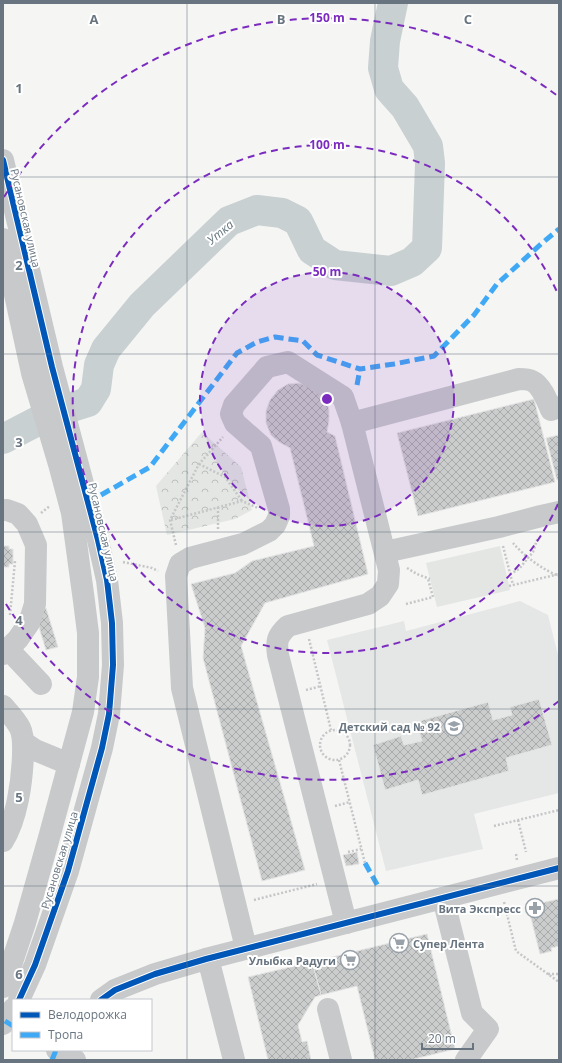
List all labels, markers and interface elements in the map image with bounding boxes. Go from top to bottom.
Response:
text: 150 m [309,9,345,26]
text: A [90,10,99,28]
text: B [277,10,286,28]
text: C [464,10,472,28]
text: 1 [15,79,23,97]
text: 100 m [309,136,345,153]
street label: Русановская улица [7,167,45,269]
water label: Утка [202,216,237,249]
text: 2 [15,256,23,274]
text: 50 m [313,263,341,280]
centre of rings [320,392,334,406]
text: 3 [15,433,23,451]
street label: Русановская улица [85,481,123,583]
text: 4 [15,611,23,629]
school or university icon: Детский сад № 92 [443,715,465,737]
place label: Детский сад № 92 [339,719,440,734]
text: 5 [15,788,23,806]
street label: Русановская улица [37,809,81,911]
pharmacy icon: Вита Экспресс [524,897,546,919]
place label: Вита Экспресс [438,901,521,916]
supermarket icon: Супер Лента [388,932,410,954]
place label: Супер Лента [413,936,484,951]
supermarket icon: Улыбка Радуги [339,949,361,971]
place label: Улыбка Радуги [249,953,336,968]
text: 6 [15,965,23,983]
legend [12,999,152,1051]
text: Велодорожка [48,1006,127,1023]
scale bar [422,1025,473,1051]
text: Тропа [48,1026,83,1043]
text: 20 m [428,1030,456,1047]

